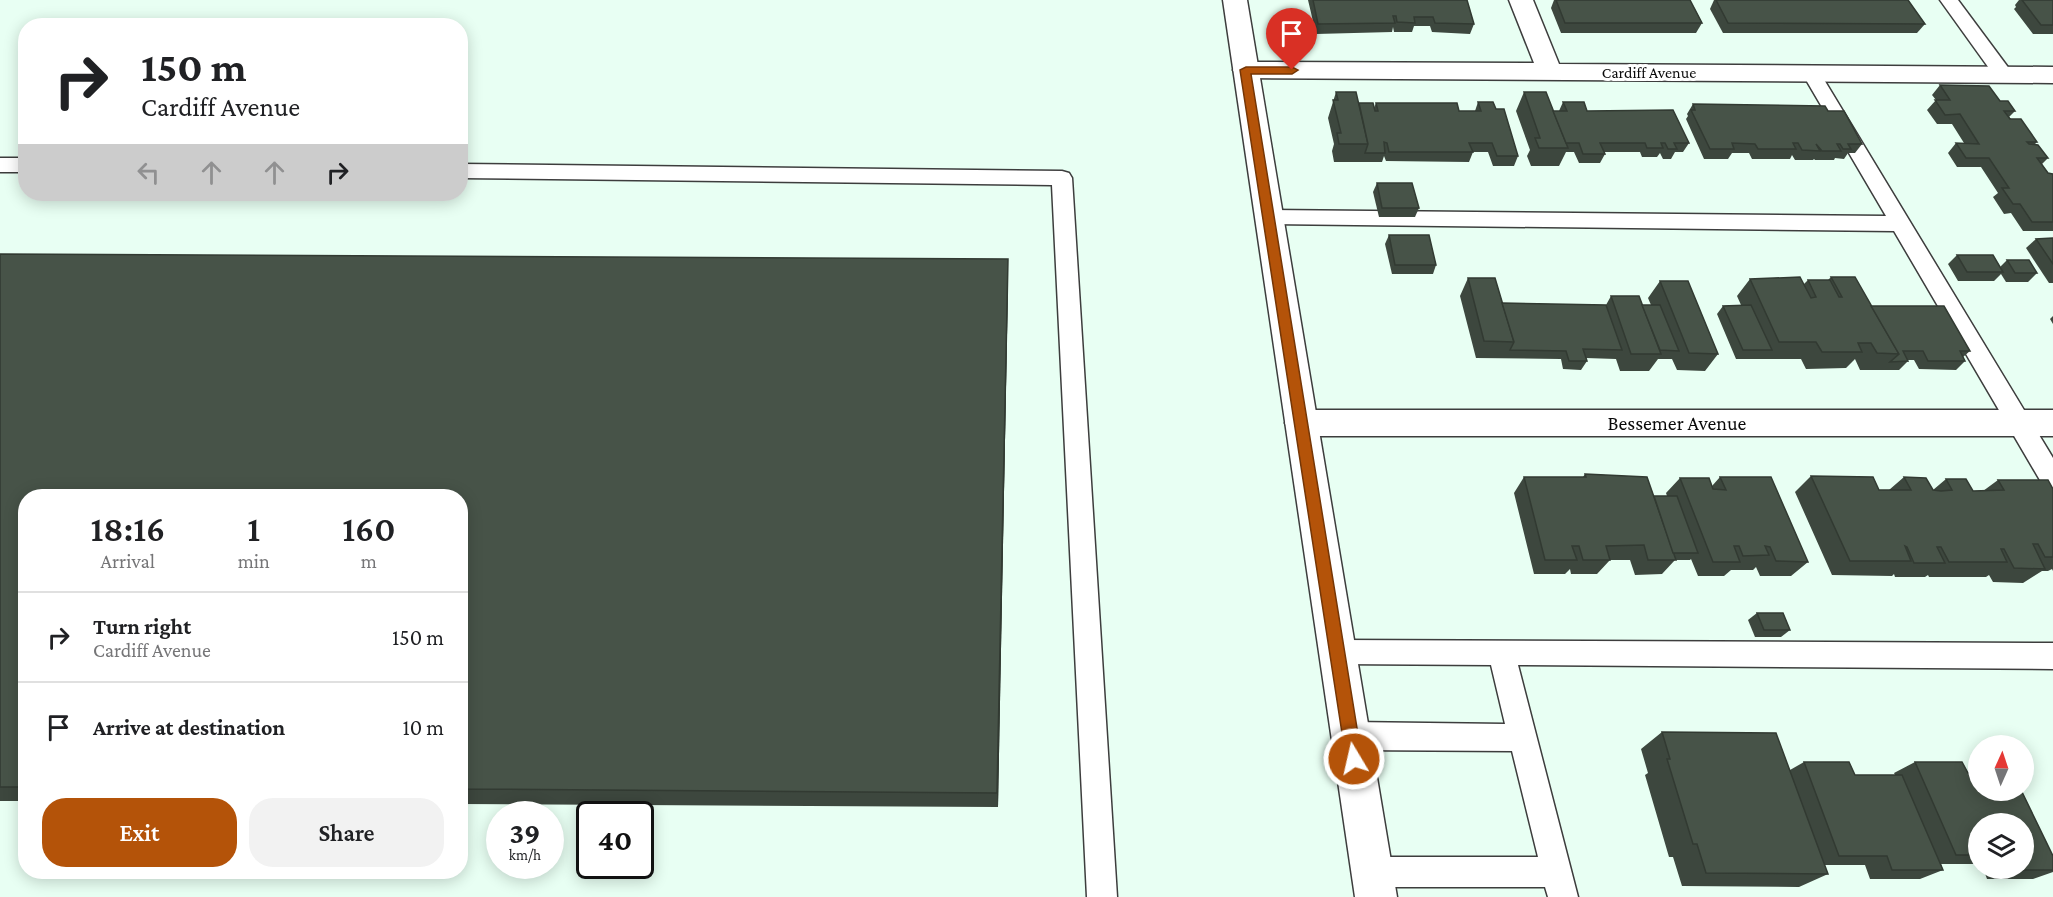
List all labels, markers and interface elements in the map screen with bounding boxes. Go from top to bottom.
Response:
pin [1266,8,1317,70]
icon: arrive [1275,17,1308,50]
icon: right [42,42,120,120]
text: 150 m [141,43,246,90]
street label: Cardiff Avenue [1602,64,1696,81]
text: Cardiff Avenue [141,92,300,122]
icon: left [132,156,165,189]
icon: ahead [195,156,228,189]
icon: ahead [258,156,291,189]
icon: right [321,156,354,189]
street label: Bessemer Avenue [1608,412,1747,434]
text: 18:16 [91,509,165,549]
text: 1 [247,509,260,549]
text: 160 [342,509,395,549]
text: Arrival [101,550,155,572]
text: min [238,550,270,572]
text: m [361,550,377,572]
text: Turn right [93,614,191,639]
icon: right [42,621,75,654]
text: 150 m [392,625,444,650]
text: Cardiff Avenue [93,639,211,661]
icon: arrive [42,711,75,744]
text: Arrive at destination [93,715,285,740]
text: 10 m [402,715,444,740]
position arrow [1322,727,1386,791]
north arrow [1968,735,2034,801]
map controls [1968,735,2034,879]
button: Exit [42,798,237,867]
button: Share [249,798,444,867]
speed limit sign: 40 [576,801,654,879]
button: layers [1968,813,2034,879]
text: 39 [509,816,541,849]
text: km/h [509,847,541,863]

